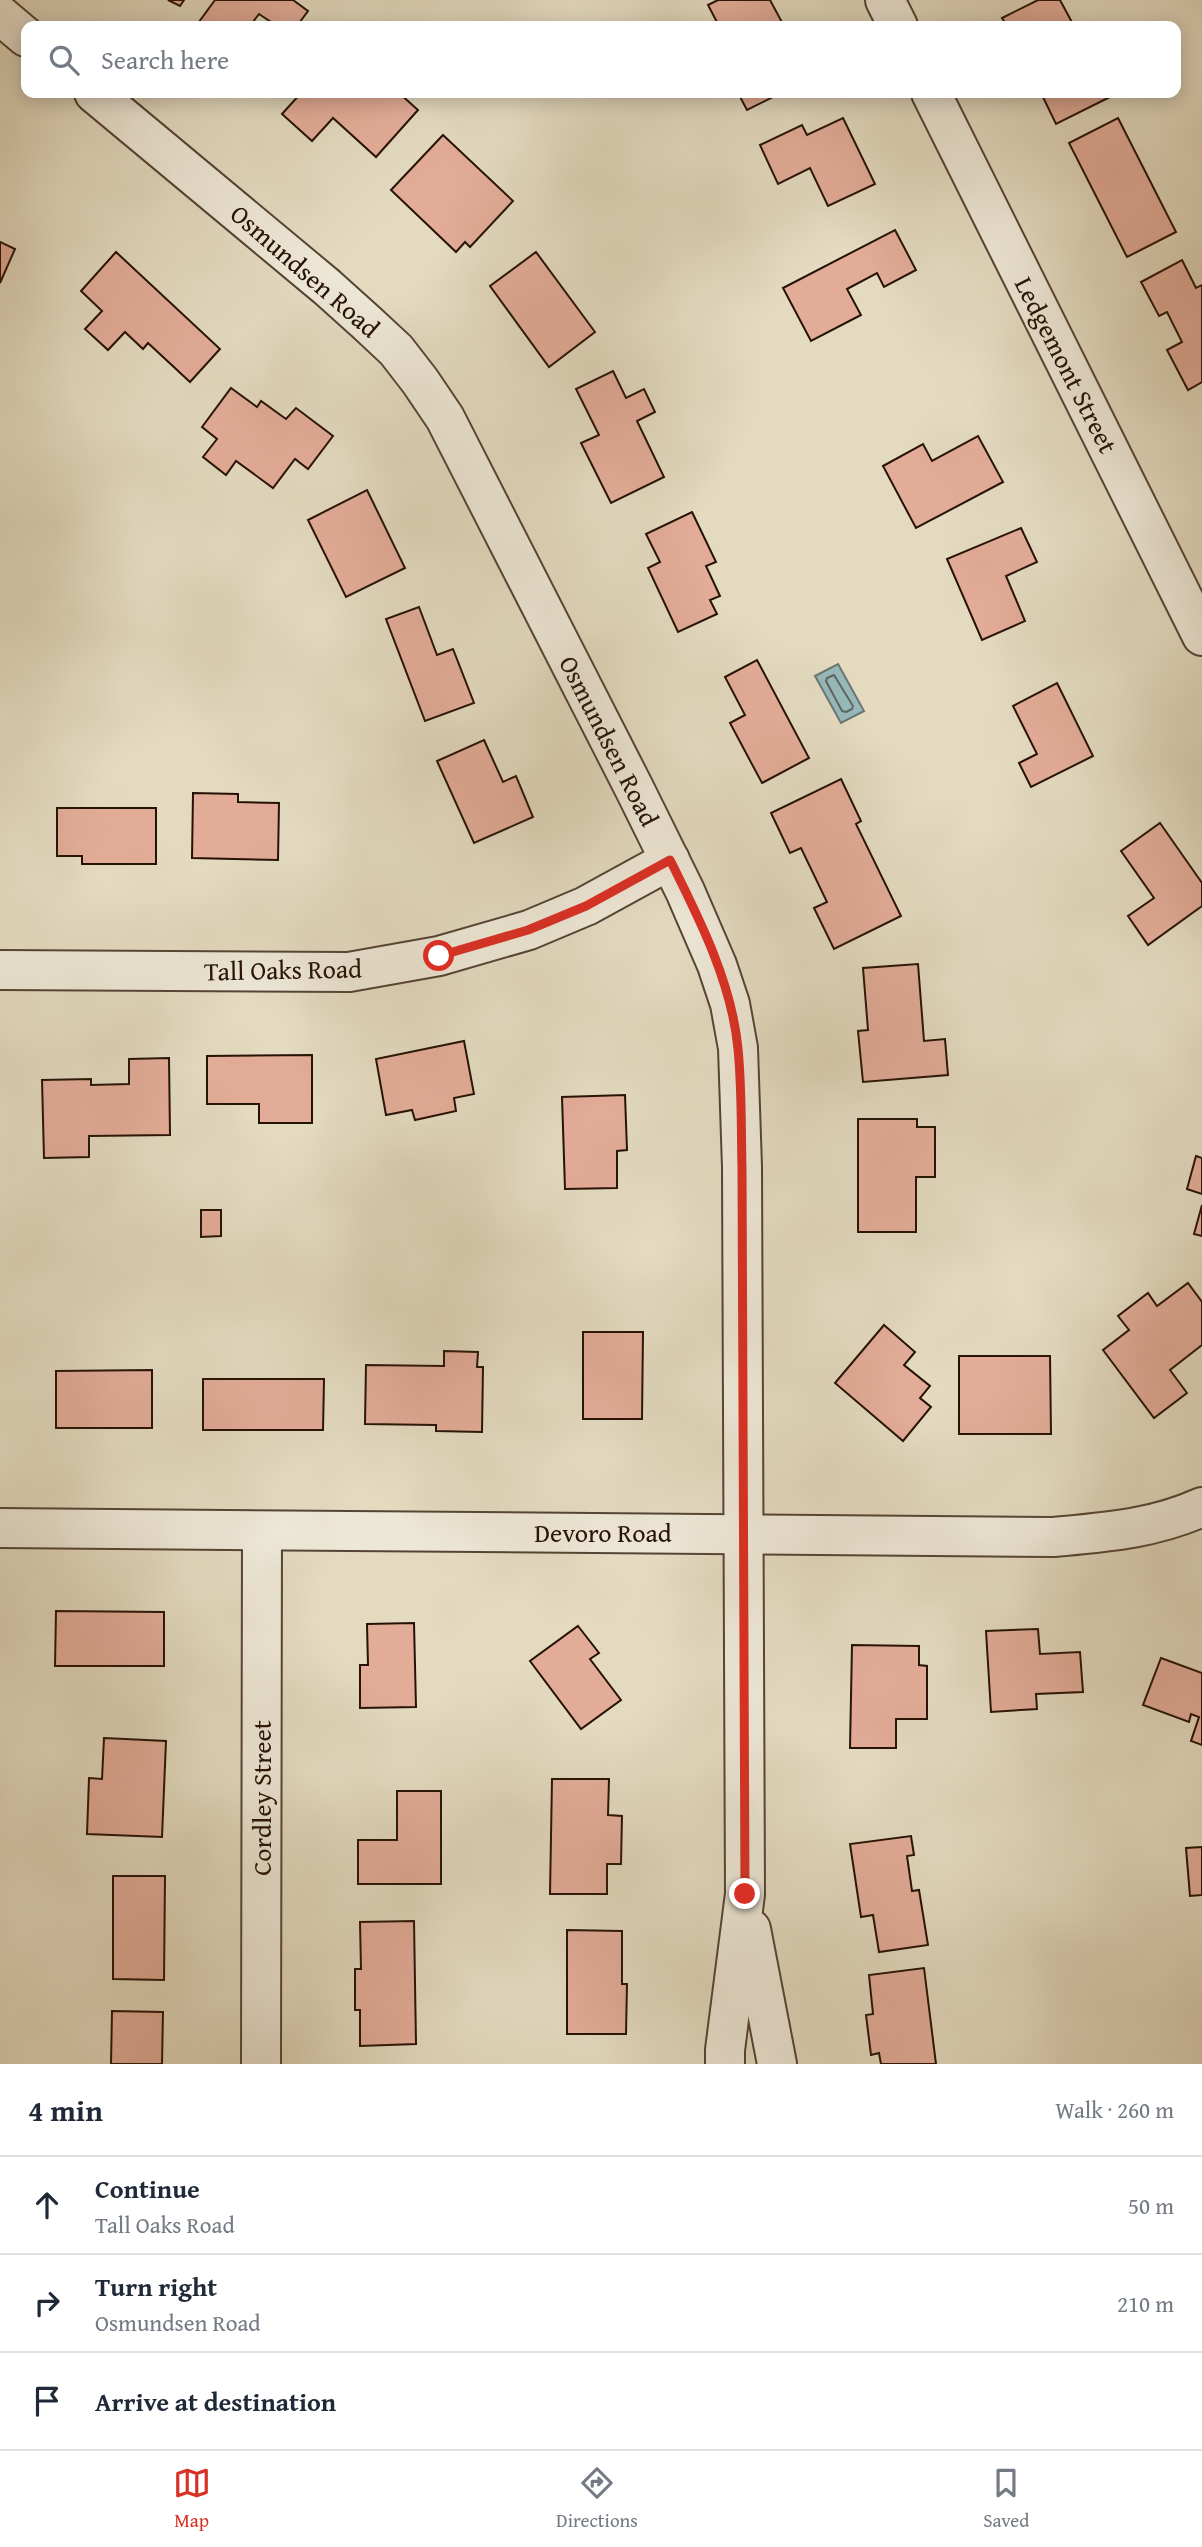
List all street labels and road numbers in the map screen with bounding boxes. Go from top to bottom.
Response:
street label: Osmundsen Road [222,195,389,347]
street label: Ledgemont Street [1005,270,1128,460]
street label: Osmundsen Road [550,649,669,833]
street label: Tall Oaks Road [204,949,362,990]
street label: Devoro Road [534,1513,672,1552]
street label: Cordley Street [242,1720,281,1876]

